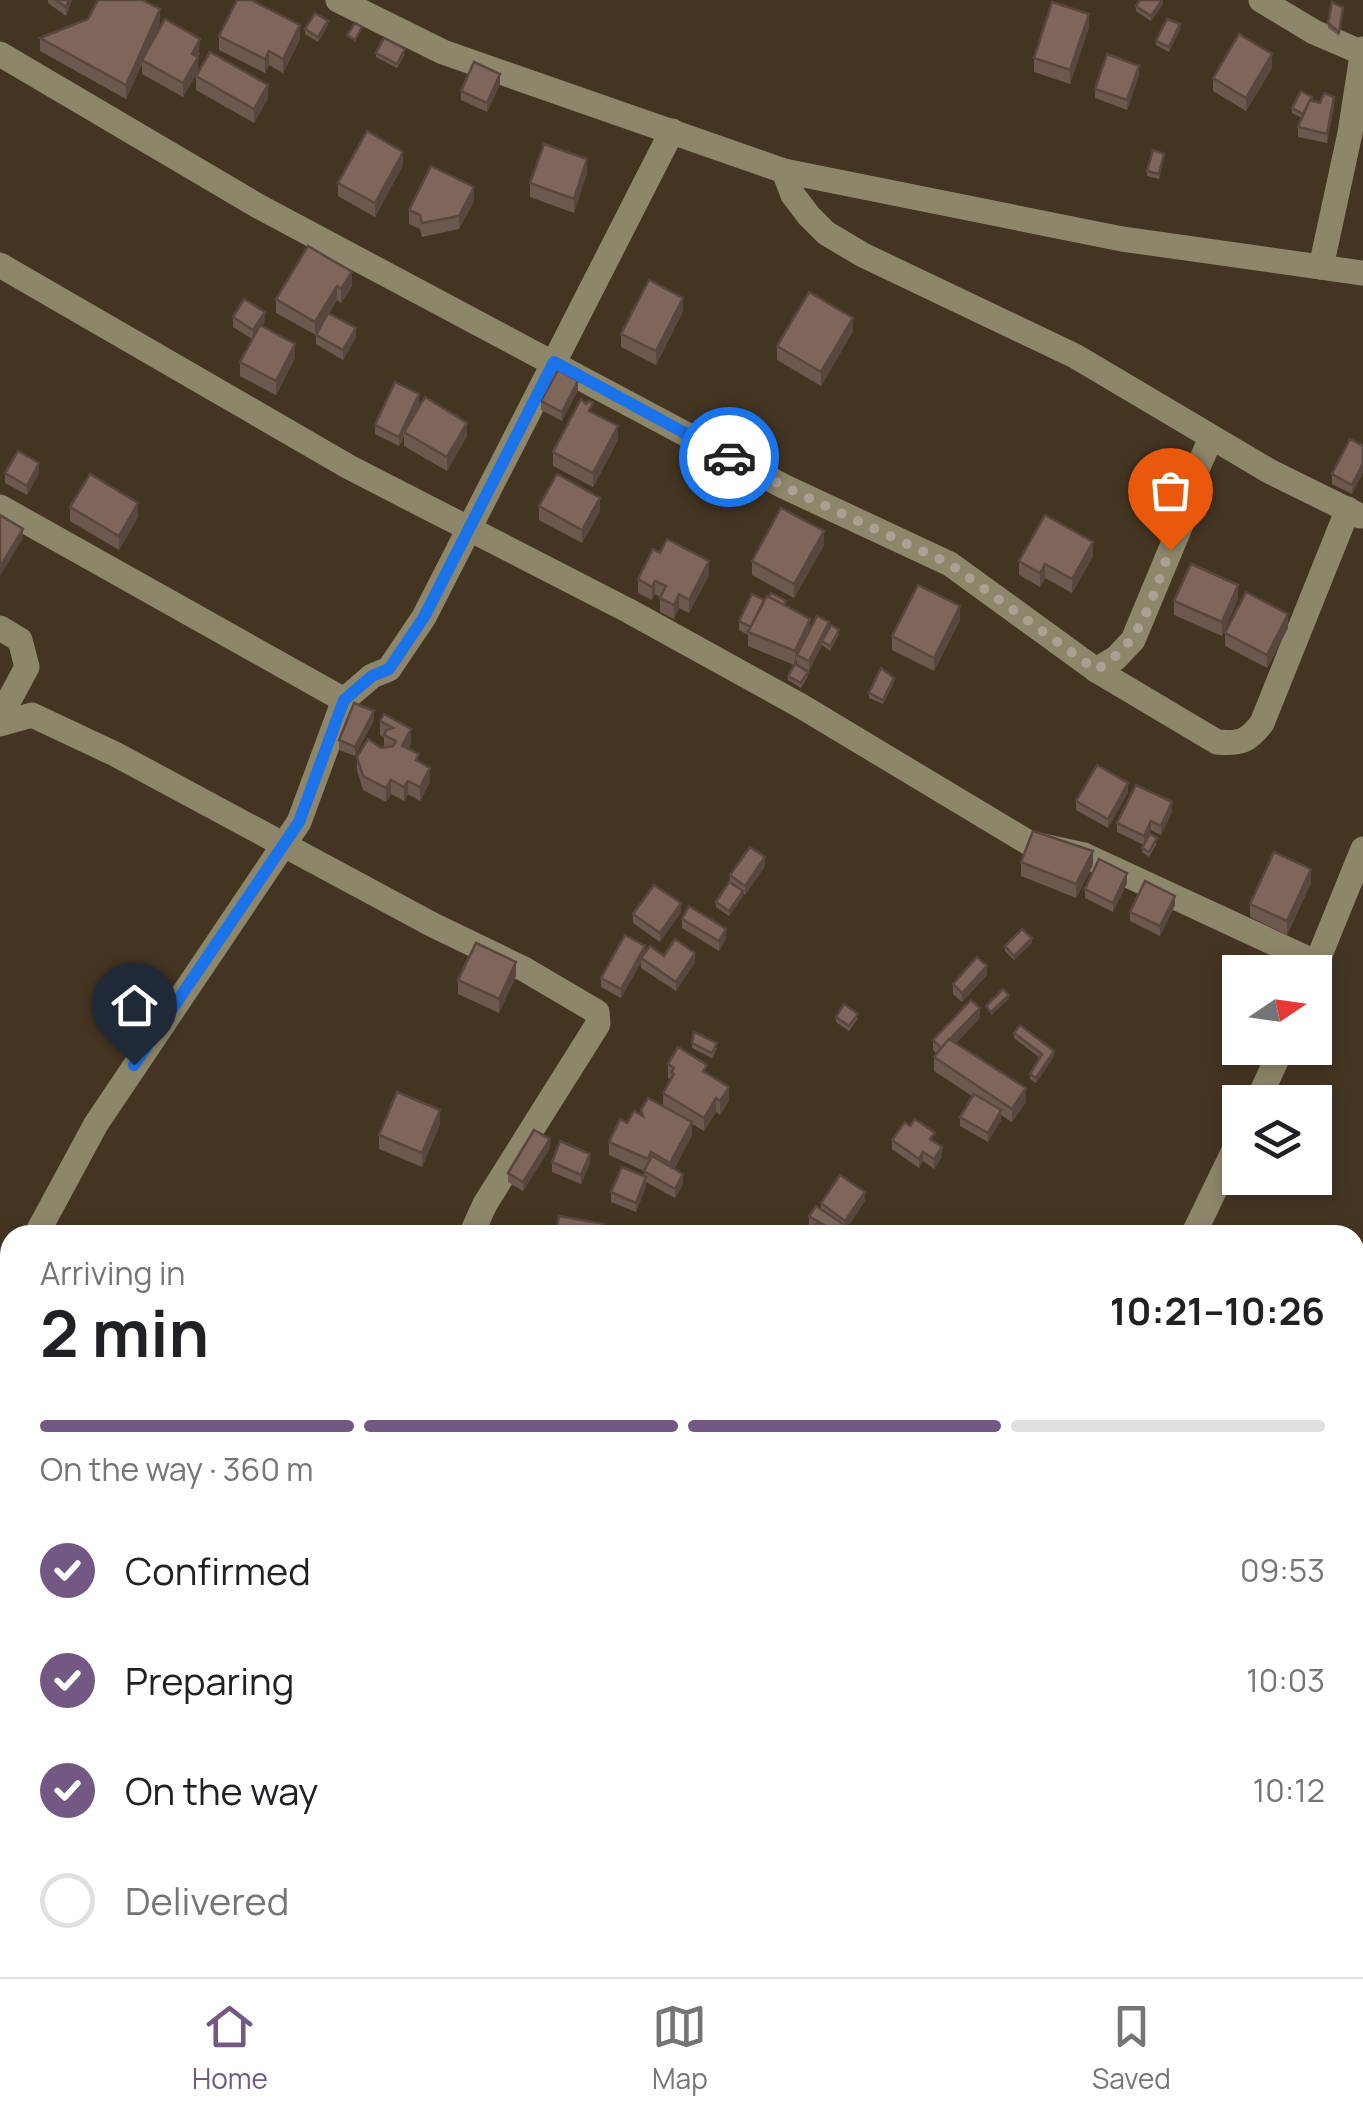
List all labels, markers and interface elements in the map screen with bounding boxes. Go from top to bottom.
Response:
courier [679,407,779,507]
icon: car [702,430,757,485]
pin [1128,448,1213,551]
icon: bag [1143,463,1198,518]
north arrow [1222,955,1332,1065]
map controls [1222,955,1332,1195]
pin [92,963,177,1066]
icon: home [107,978,162,1033]
button: layers [1222,1085,1332,1195]
text: Arriving in [40,1251,185,1295]
text: 10:21–10:26 [1110,1284,1325,1336]
text: 2 min [40,1288,209,1377]
text: On the way · 360 m [40,1447,313,1491]
icon: check [40,1543,95,1598]
text: Confirmed [125,1544,311,1596]
text: 09:53 [1240,1548,1325,1592]
icon: check [40,1653,95,1708]
text: Preparing [125,1654,294,1706]
text: 10:03 [1246,1658,1325,1702]
icon: check [40,1763,95,1818]
text: On the way [125,1764,318,1816]
text: 10:12 [1253,1768,1325,1812]
text: Delivered [125,1874,289,1926]
tab: Home [192,1999,268,2097]
tab: Map [652,1999,708,2097]
tab: Saved [1092,1999,1171,2097]

